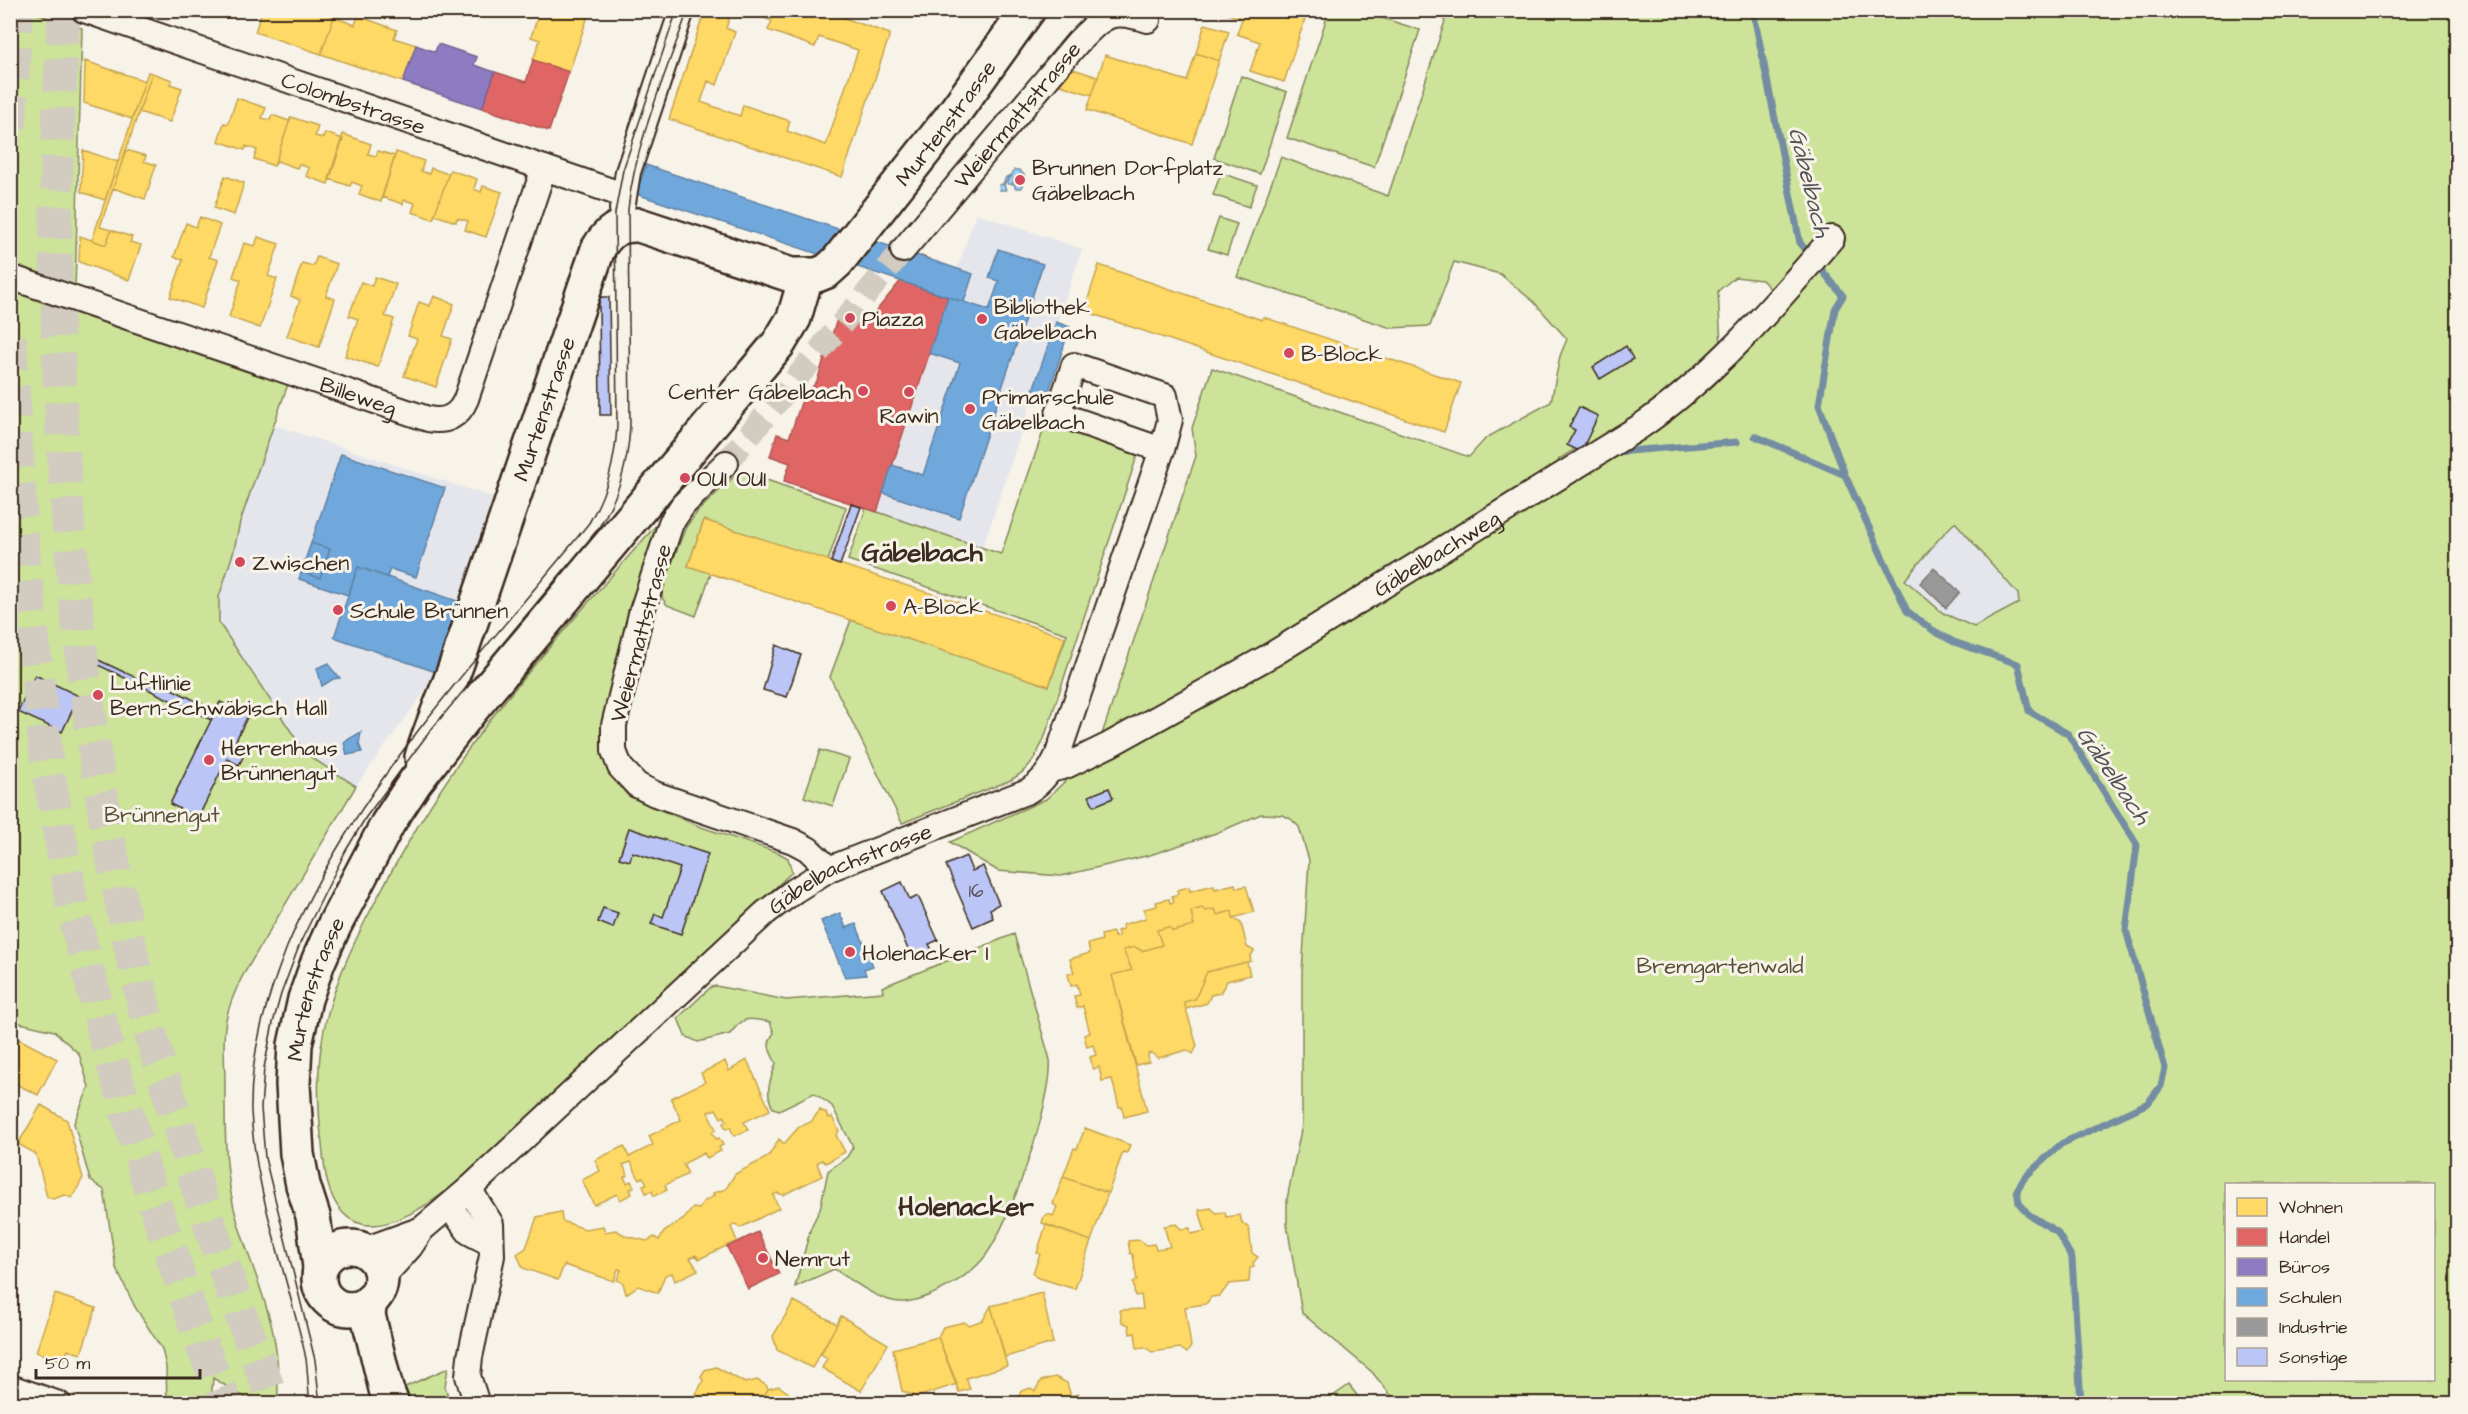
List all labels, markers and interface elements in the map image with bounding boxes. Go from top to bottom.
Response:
street label: Weiermattstrasse [947,35,1089,196]
street label: Murtenstrasse [889,54,1004,193]
street label: Colombstrasse [277,65,429,143]
water label: Gäbelbach [1779,124,1839,242]
place label: Brunnen Dorfplatz Gäbelbach [1032,153,1223,209]
marker: Brunnen Dorfplatz Gäbelbach [1013,173,1027,187]
place label: Bibliothek Gäbelbach [994,292,1097,348]
place label: Piazza [862,304,924,335]
marker: Piazza [843,311,857,325]
marker: Bibliothek Gäbelbach [975,312,989,326]
street label: Murtenstrasse [506,333,584,485]
place label: B-Block [1301,339,1383,370]
marker: B-Block [1282,346,1296,360]
street label: Billeweg [316,369,400,425]
place label: Center Gäbelbach [668,377,851,408]
place label: Primarschule Gäbelbach [982,382,1114,438]
marker: Center Gäbelbach [856,384,870,398]
marker: Rawin [902,385,916,399]
place label: Rawin [880,401,939,432]
marker: Primarschule Gäbelbach [963,402,977,416]
place label: OUI OUI [697,464,767,495]
marker: OUI OUI [678,471,692,485]
street label: Gäbelbachweg [1368,503,1507,605]
district label: Gäbelbach [861,535,984,571]
street label: Weiermattstrasse [603,541,680,726]
place label: Zwischen [252,548,349,579]
marker: Zwischen [233,555,247,569]
place label: A-Block [903,592,983,623]
place label: Schule Brünnen [350,596,508,627]
marker: A-Block [884,599,898,613]
marker: Schule Brünnen [331,603,345,617]
place label: Luftlinie Bern-Schwäbisch Hall [110,668,327,724]
marker: Luftlinie Bern-Schwäbisch Hall [91,688,105,702]
water label: Gäbelbach [2068,720,2159,832]
place label: Herrenhaus Brünnengut [221,733,338,790]
marker: Herrenhaus Brünnengut [202,753,216,767]
park label: Brünnengut [104,800,220,832]
street label: Gäbelbachstrasse [762,816,937,922]
house number: 16 [968,877,984,905]
street label: Murtenstrasse [280,912,353,1062]
place label: Holenacker I [862,938,989,969]
marker: Holenacker I [843,945,857,959]
park label: Bremgartenwald [1637,951,1804,983]
legend [2225,1183,2435,1381]
district label: Holenacker [898,1189,1034,1225]
text: Wohnen [2279,1195,2343,1220]
text: Handel [2279,1225,2330,1250]
place label: Nemrut [775,1244,850,1275]
marker: Nemrut [756,1251,770,1265]
text: Büros [2279,1255,2330,1280]
text: Schulen [2279,1285,2342,1310]
text: Industrie [2279,1315,2348,1340]
scale bar [36,1342,200,1380]
text: Sonstige [2279,1345,2348,1371]
text: 50 m [45,1351,90,1376]

